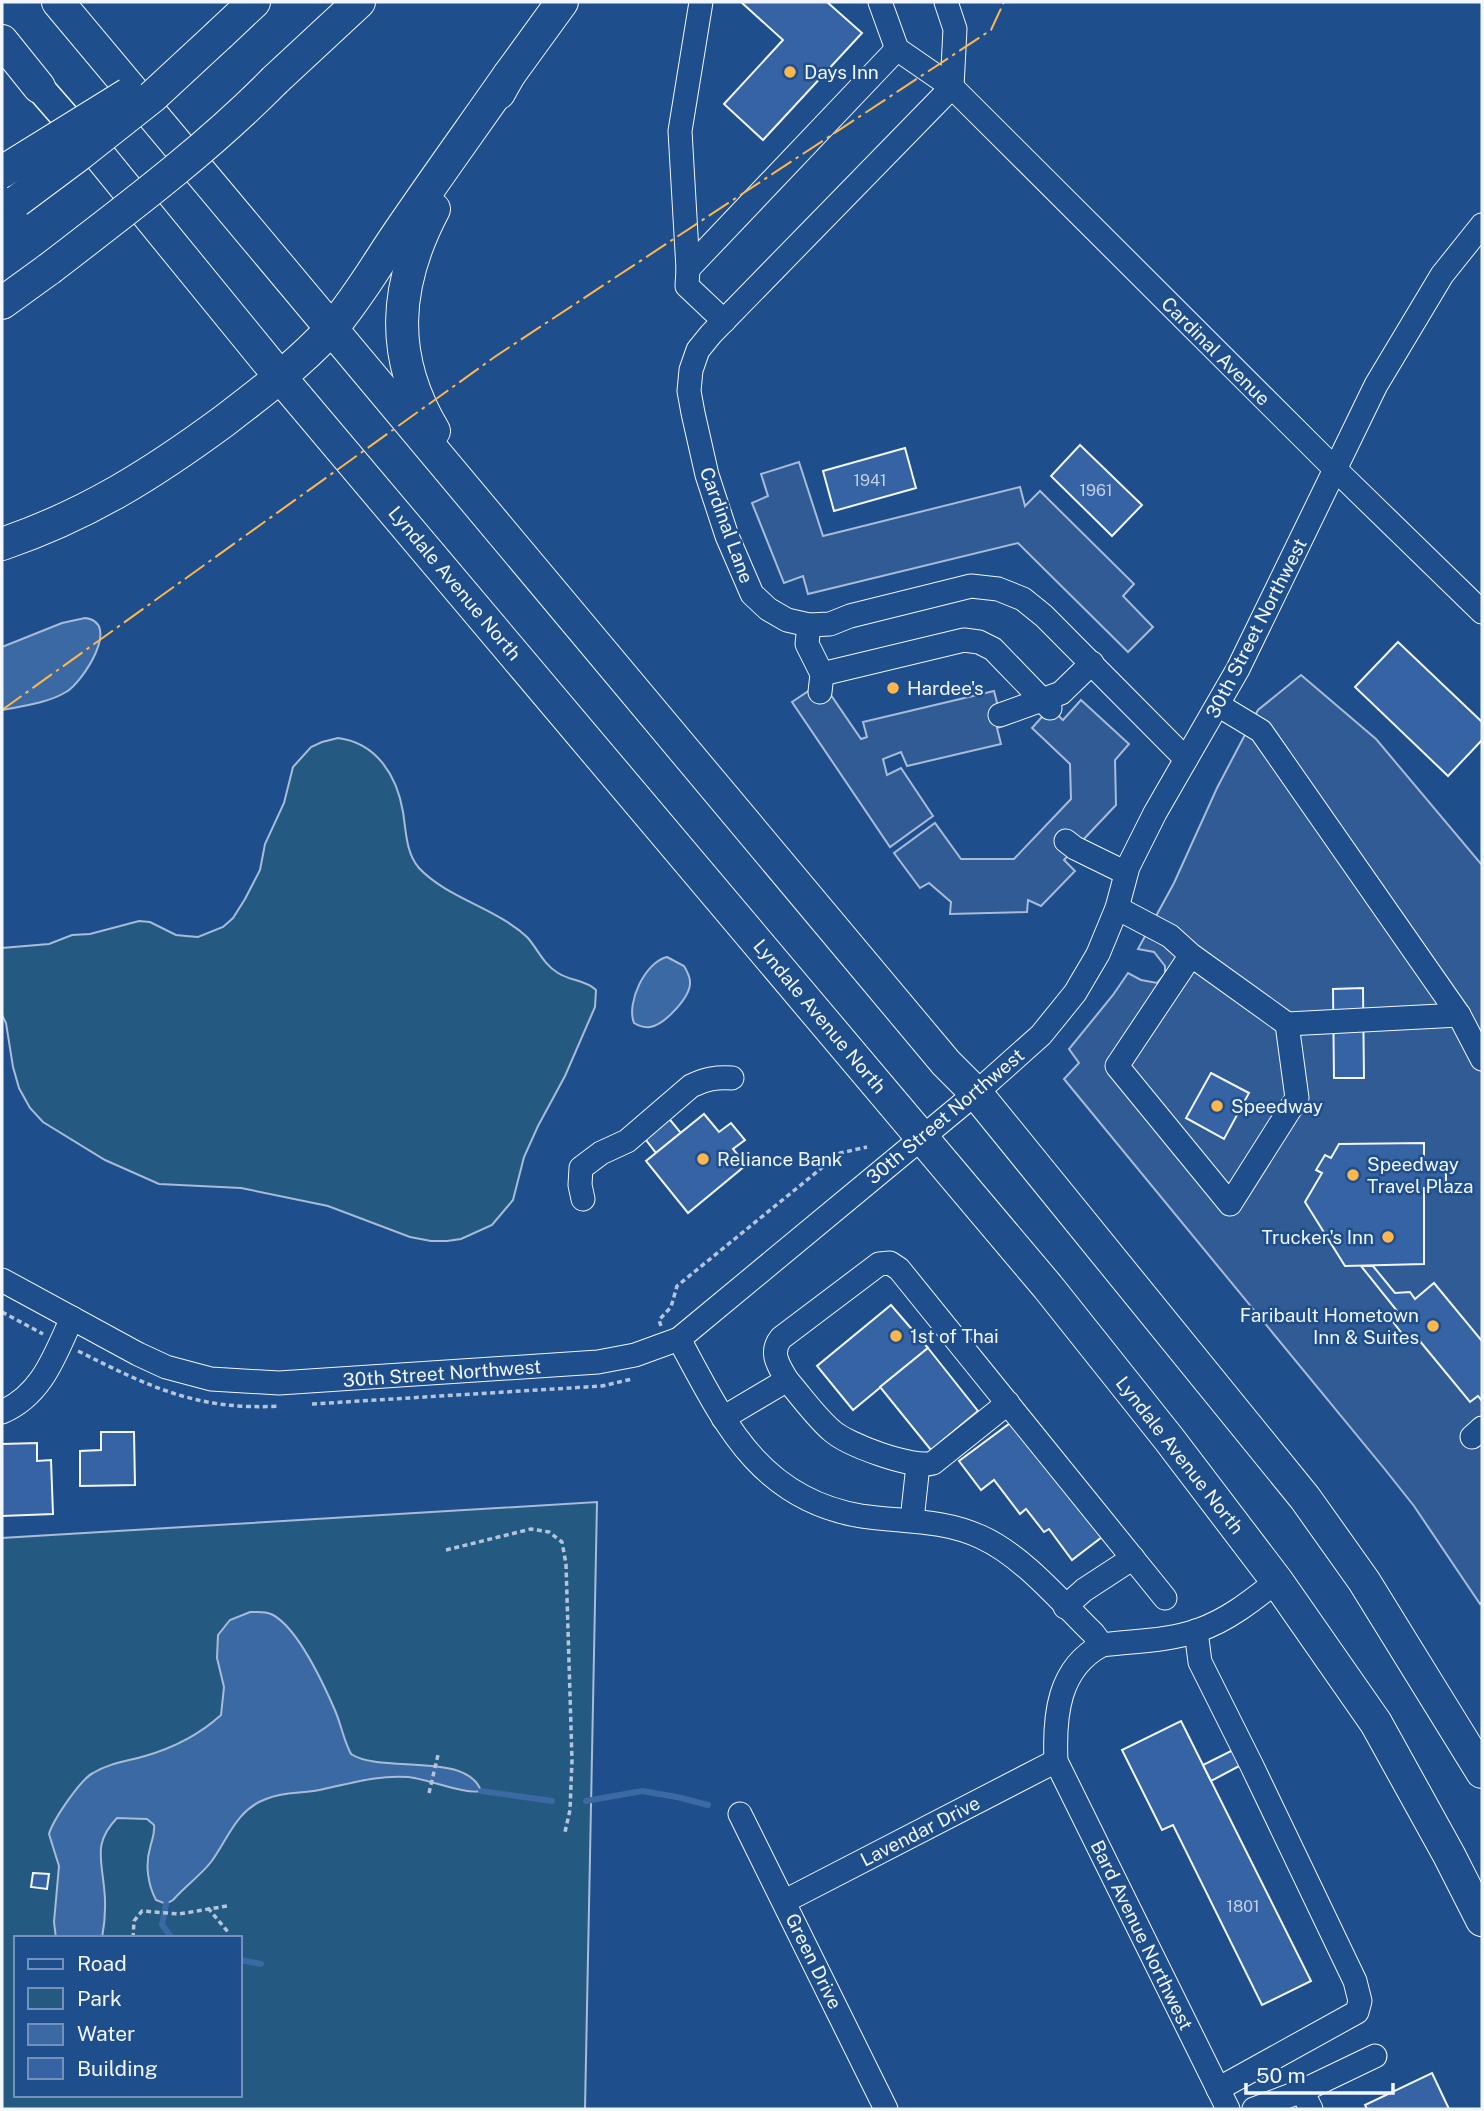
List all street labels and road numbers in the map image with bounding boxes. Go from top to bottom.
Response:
street label: Cardinal Avenue [1157,292,1275,410]
street label: Cardinal Lane [696,464,758,586]
street label: Lyndale Avenue North [384,502,526,664]
street label: 30th Street Northwest [1201,534,1311,722]
street label: Lyndale Avenue North [749,935,891,1097]
street label: 30th Street Northwest [862,1044,1028,1188]
street label: 30th Street Northwest [342,1355,542,1391]
street label: Lyndale Avenue North [1112,1372,1248,1538]
street label: Lavendar Drive [856,1791,984,1871]
street label: Bard Avenue Northwest [1086,1836,1198,2034]
street label: Green Drive [781,1910,847,2012]

